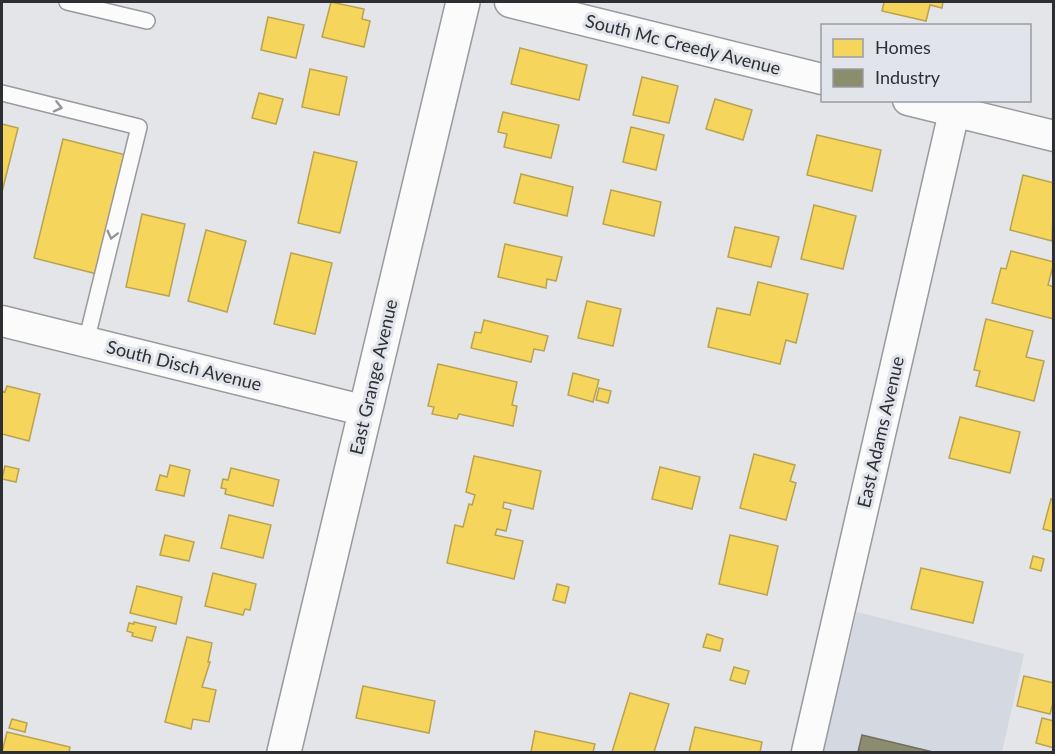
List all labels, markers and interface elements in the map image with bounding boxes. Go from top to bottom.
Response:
street label: South Mc Creedy Avenue [583,9,783,79]
legend [821,24,1031,102]
text: Homes [875,36,931,58]
text: Industry [875,66,941,88]
one-way arrow [53,100,63,113]
one-way arrow [107,230,120,240]
street label: East Grange Avenue [344,297,402,457]
street label: South Disch Avenue [104,335,264,395]
street label: East Adams Avenue [852,354,908,510]

